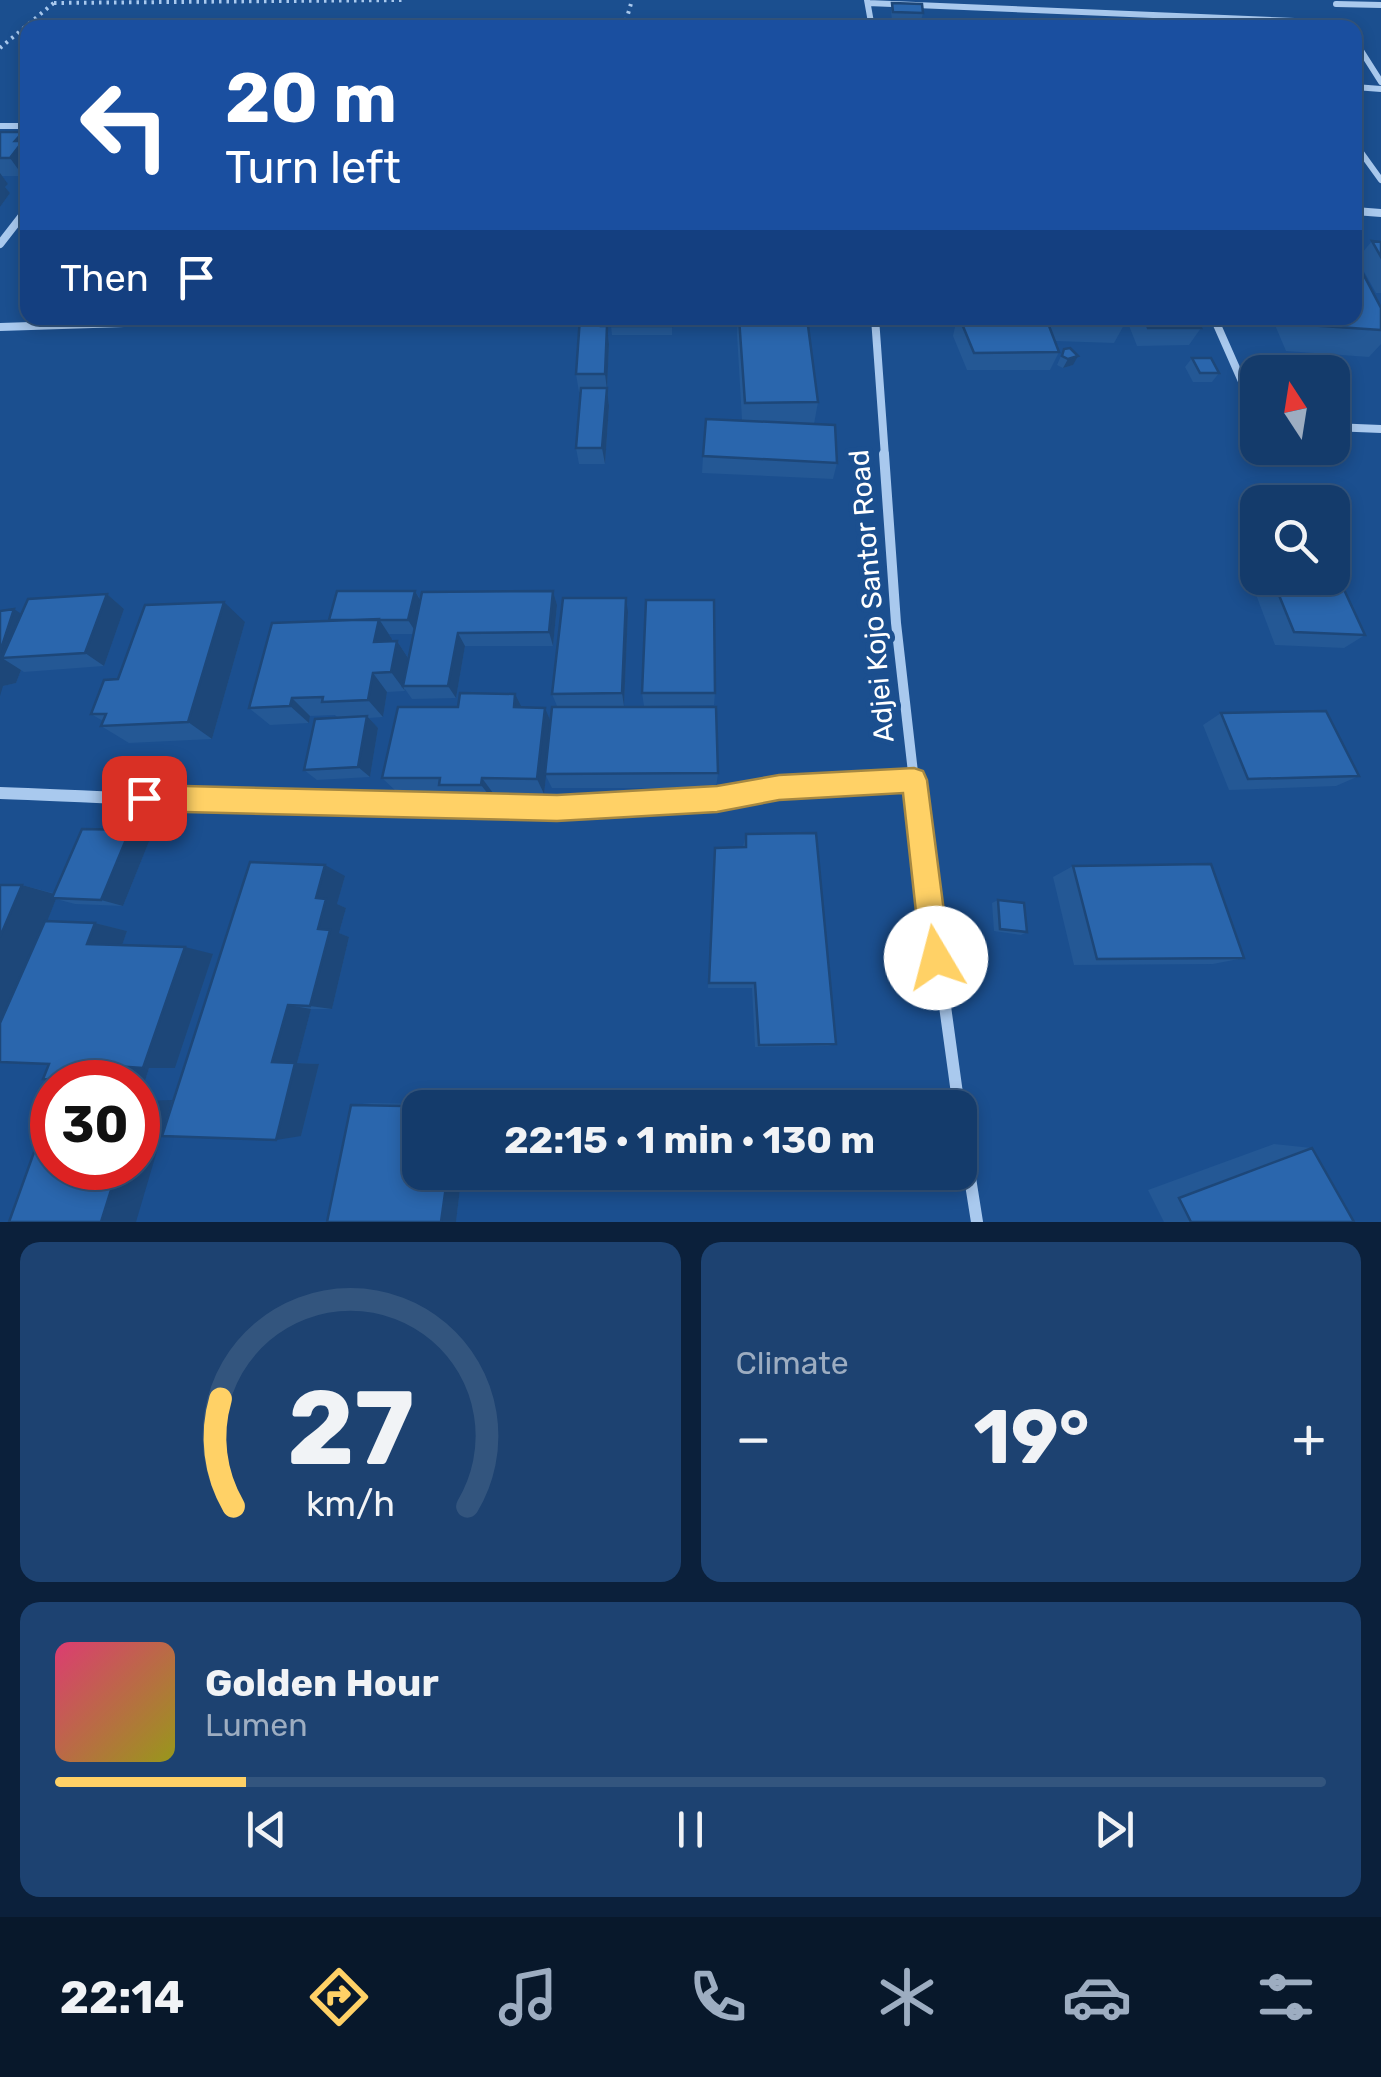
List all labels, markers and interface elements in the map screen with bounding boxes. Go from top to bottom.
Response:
text: 20 m [225,57,397,140]
icon: left [60,60,190,190]
text: Turn left [225,141,401,194]
icon: arrive [169,250,224,305]
text: Then [60,255,149,301]
north arrow [1240,355,1350,465]
map controls [1240,355,1350,595]
street label: Adjei Kojo Santor Road [842,448,901,744]
button: search [1240,485,1350,595]
pin [102,756,187,841]
icon: arrive [117,771,172,826]
position arrow [884,906,988,1010]
speed limit sign: 30 [30,1060,160,1190]
text: 22:15 · 1 min · 130 m [504,1117,875,1163]
text: Climate [736,1344,849,1382]
text: 27 [287,1367,414,1490]
text: 19° [973,1393,1090,1482]
text: − [736,1406,771,1471]
text: + [1292,1406,1326,1471]
text: km/h [306,1483,395,1525]
text: Golden Hour [205,1660,439,1706]
text: Lumen [205,1706,308,1744]
icon: previous [239,1802,294,1857]
icon: pause [663,1802,718,1857]
icon: next [1087,1802,1142,1857]
icon: directions [304,1962,374,2032]
icon: music [493,1962,563,2032]
icon: phone [683,1962,753,2032]
icon: climate [872,1962,942,2032]
icon: car [1062,1962,1132,2032]
icon: filters [1251,1962,1321,2032]
text: 22:14 [60,1971,184,2024]

